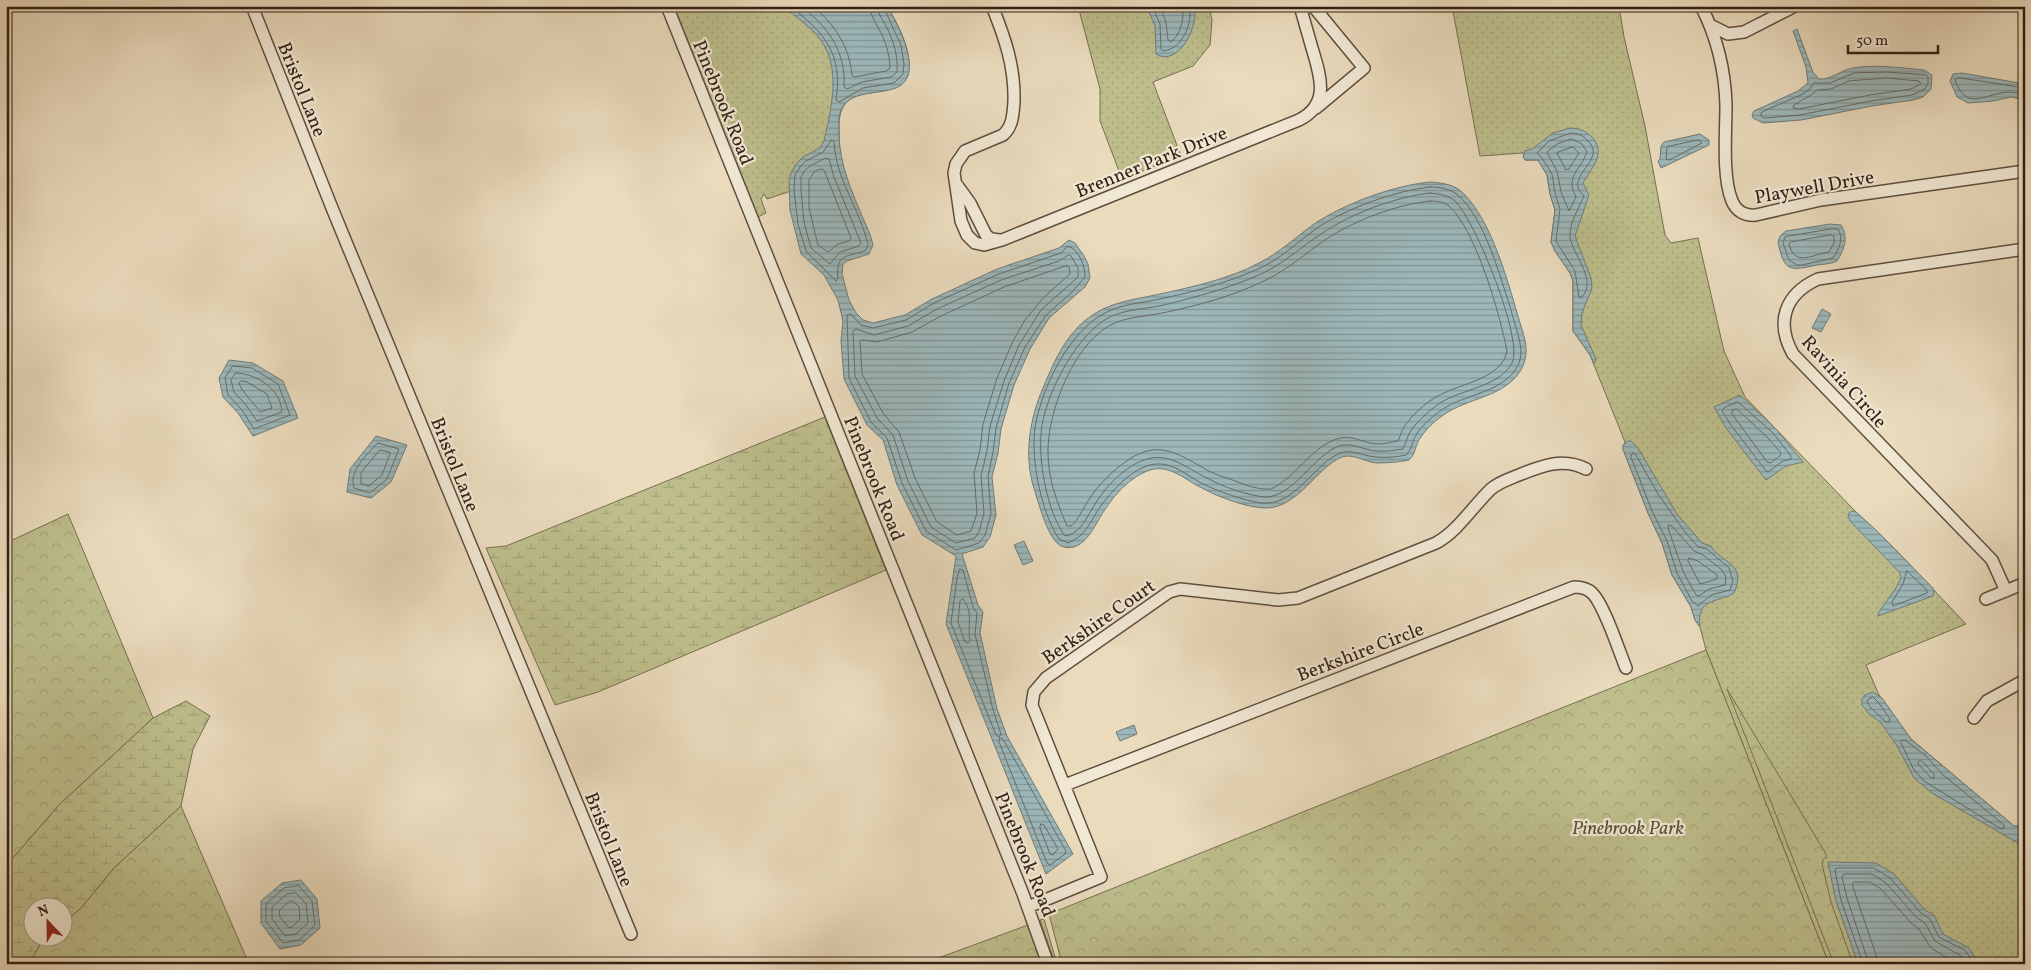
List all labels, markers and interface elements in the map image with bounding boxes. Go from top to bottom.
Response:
scale bar [1848,22,1938,54]
text: 50 m [1856,31,1888,52]
street label: Pinebrook Road [685,36,759,169]
street label: Bristol Lane [270,39,332,141]
street label: Brenner Park Drive [1072,121,1231,205]
street label: Playwell Drive [1753,165,1876,211]
street label: Ravinia Circle [1795,330,1892,434]
street label: Pinebrook Road [836,412,910,545]
street label: Bristol Lane [423,414,485,516]
street label: Berkshire Court [1037,574,1161,671]
street label: Berkshire Circle [1294,617,1428,689]
street label: Pinebrook Road [987,788,1061,921]
street label: Bristol Lane [577,789,639,891]
park label: Pinebrook Park [1572,816,1684,842]
north arrow [22,898,72,948]
text: N [35,901,52,922]

